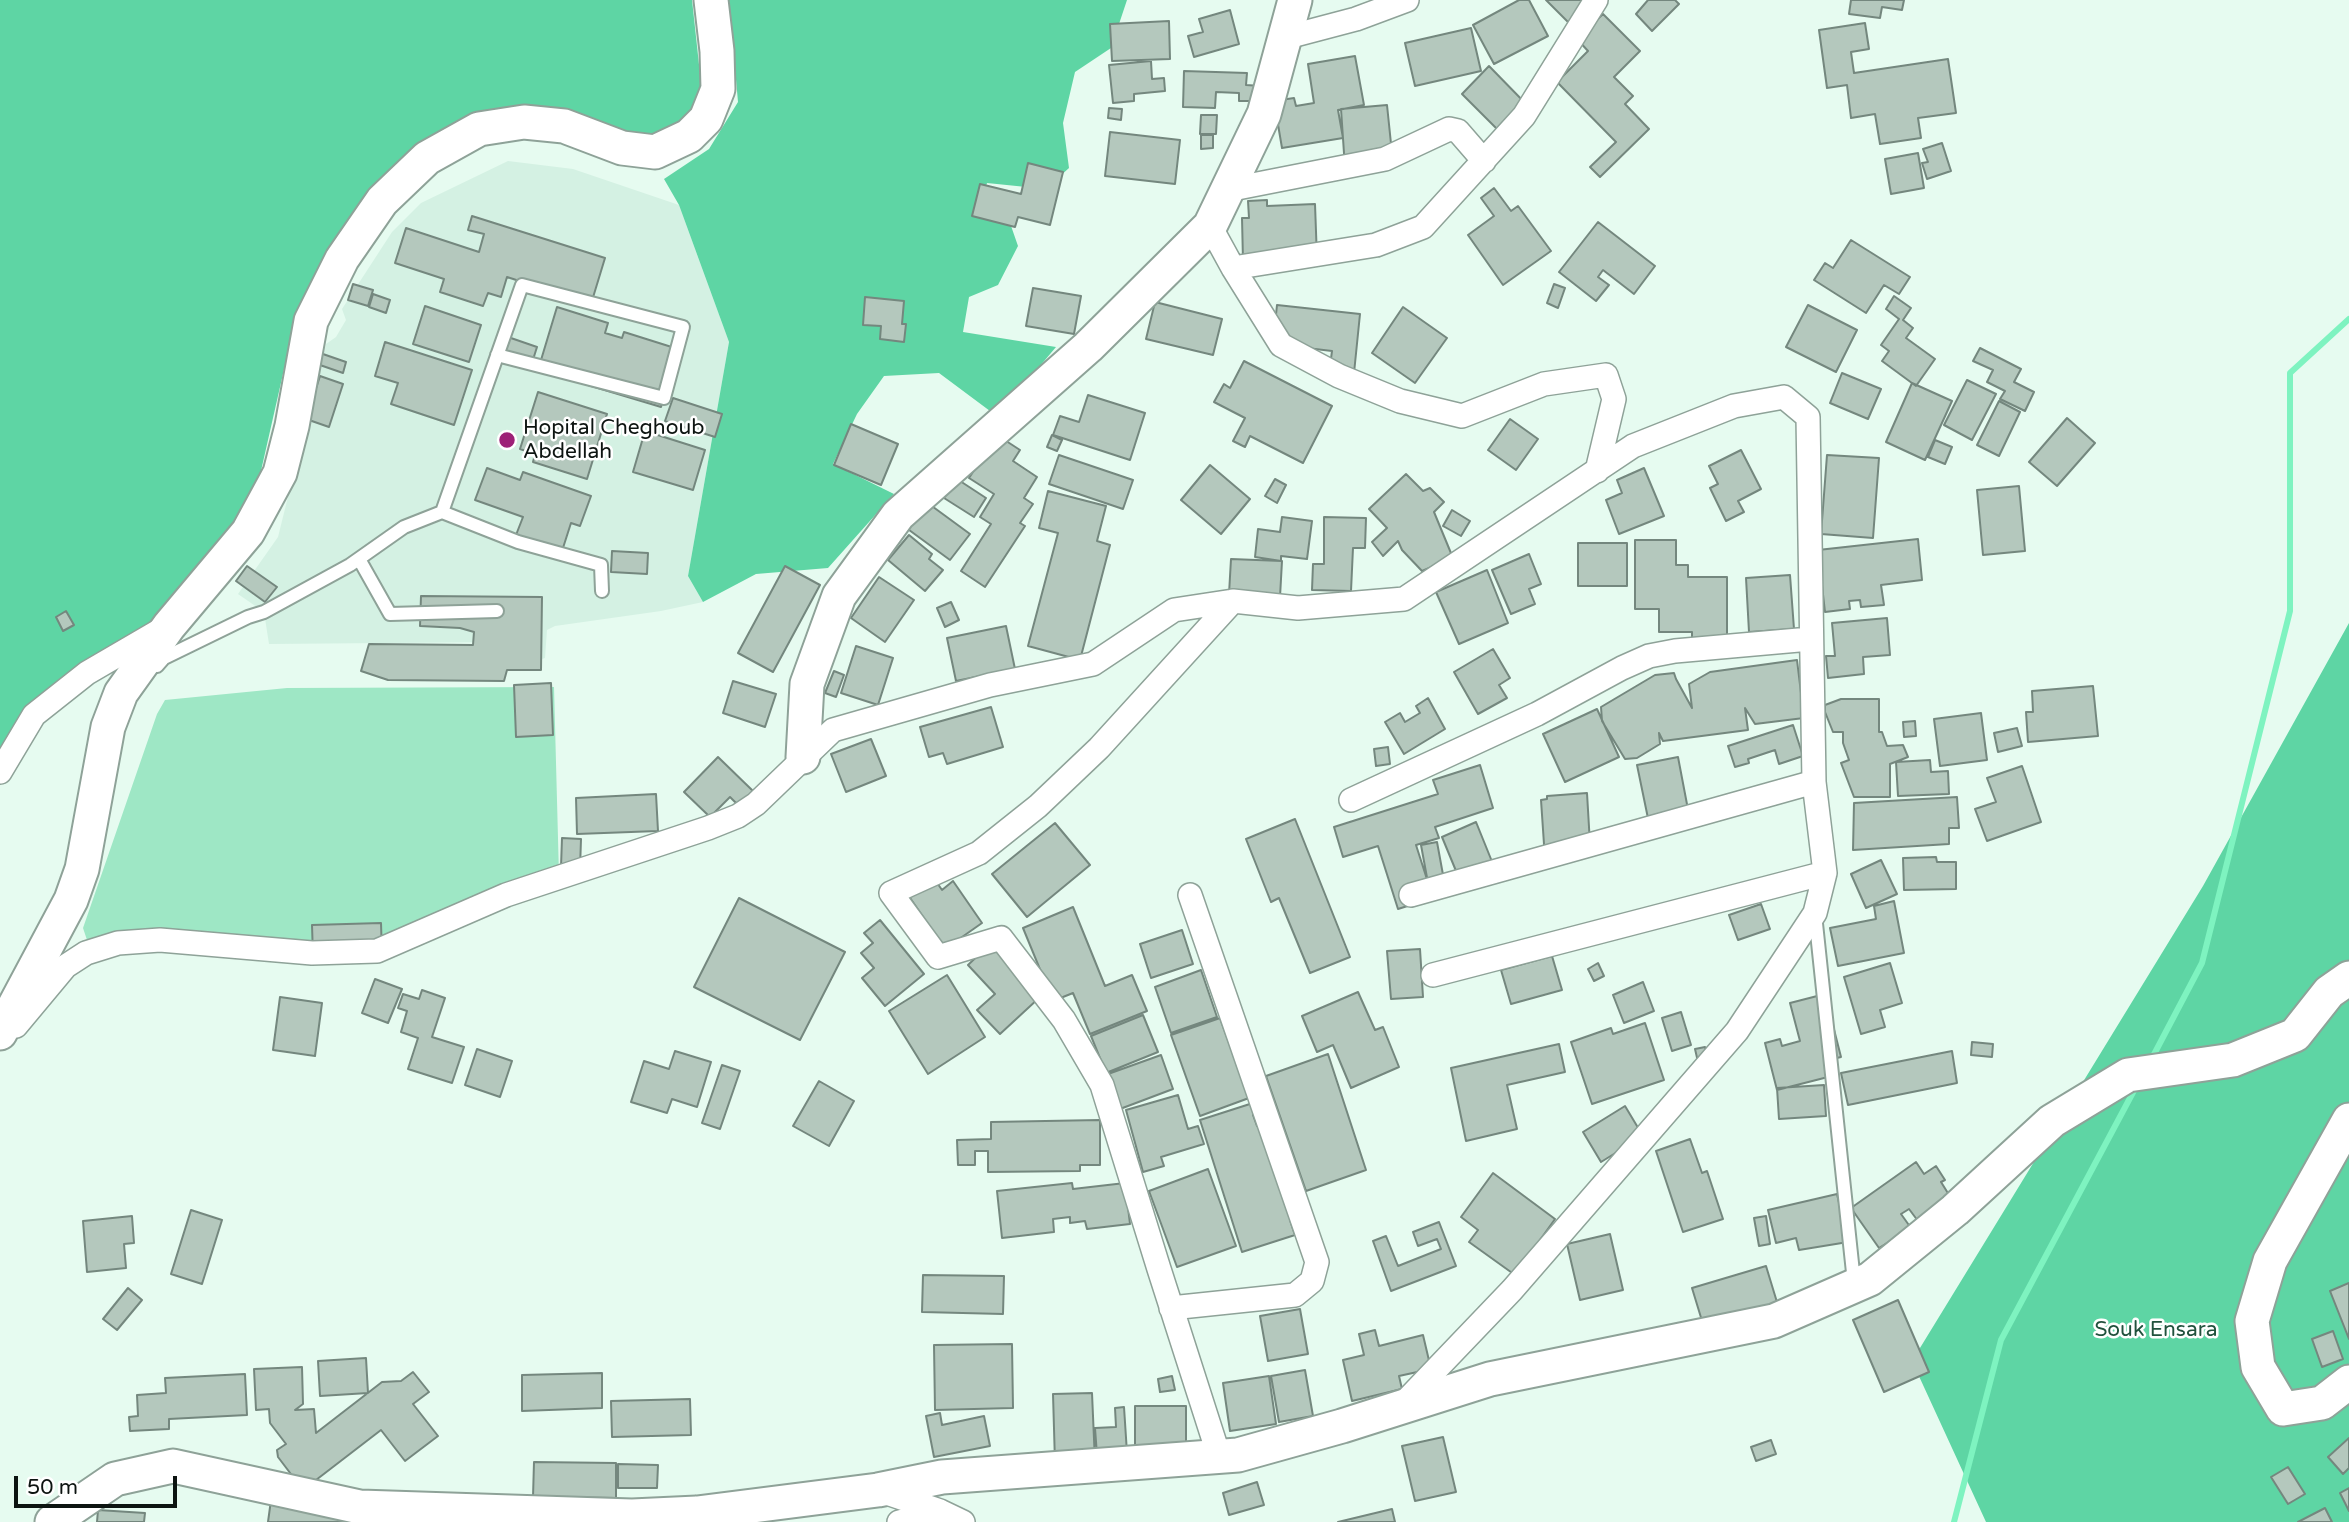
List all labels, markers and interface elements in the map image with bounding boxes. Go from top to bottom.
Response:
place label: Hopital Cheghoub Abdellah [523,415,704,465]
marker: Hopital Cheghoub Abdellah [497,430,517,450]
park label: Souk Ensara [2094,1317,2218,1343]
scale bar [18,1462,180,1506]
text: 50 m [27,1475,78,1500]

